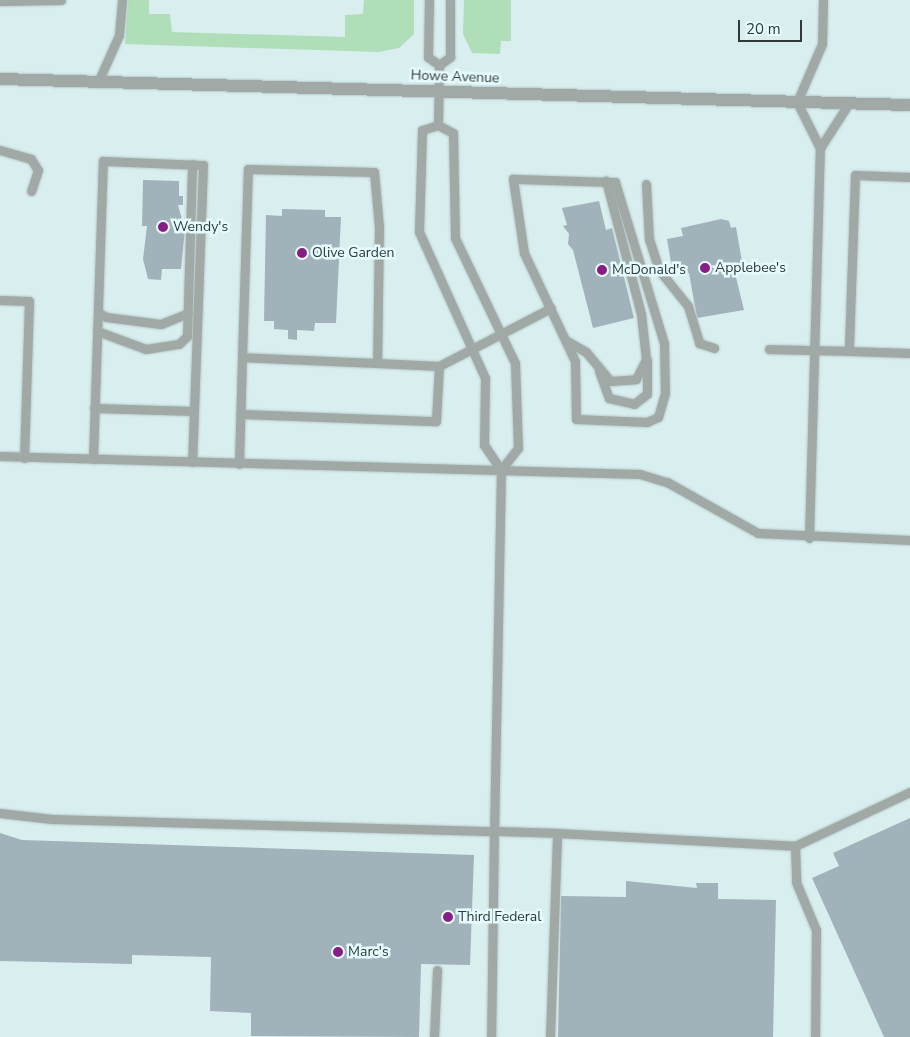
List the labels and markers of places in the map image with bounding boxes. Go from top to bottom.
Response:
place label: Wendy's [173,219,228,235]
marker: Wendy's [157,221,169,233]
place label: Olive Garden [312,245,394,261]
marker: Olive Garden [296,247,308,259]
place label: Applebee's [715,260,786,276]
place label: McDonald's [612,262,686,278]
marker: Applebee's [699,262,711,274]
marker: McDonald's [596,264,608,276]
place label: Third Federal [458,909,541,925]
marker: Third Federal [442,911,454,923]
place label: Marc's [348,944,389,960]
marker: Marc's [332,946,344,958]

